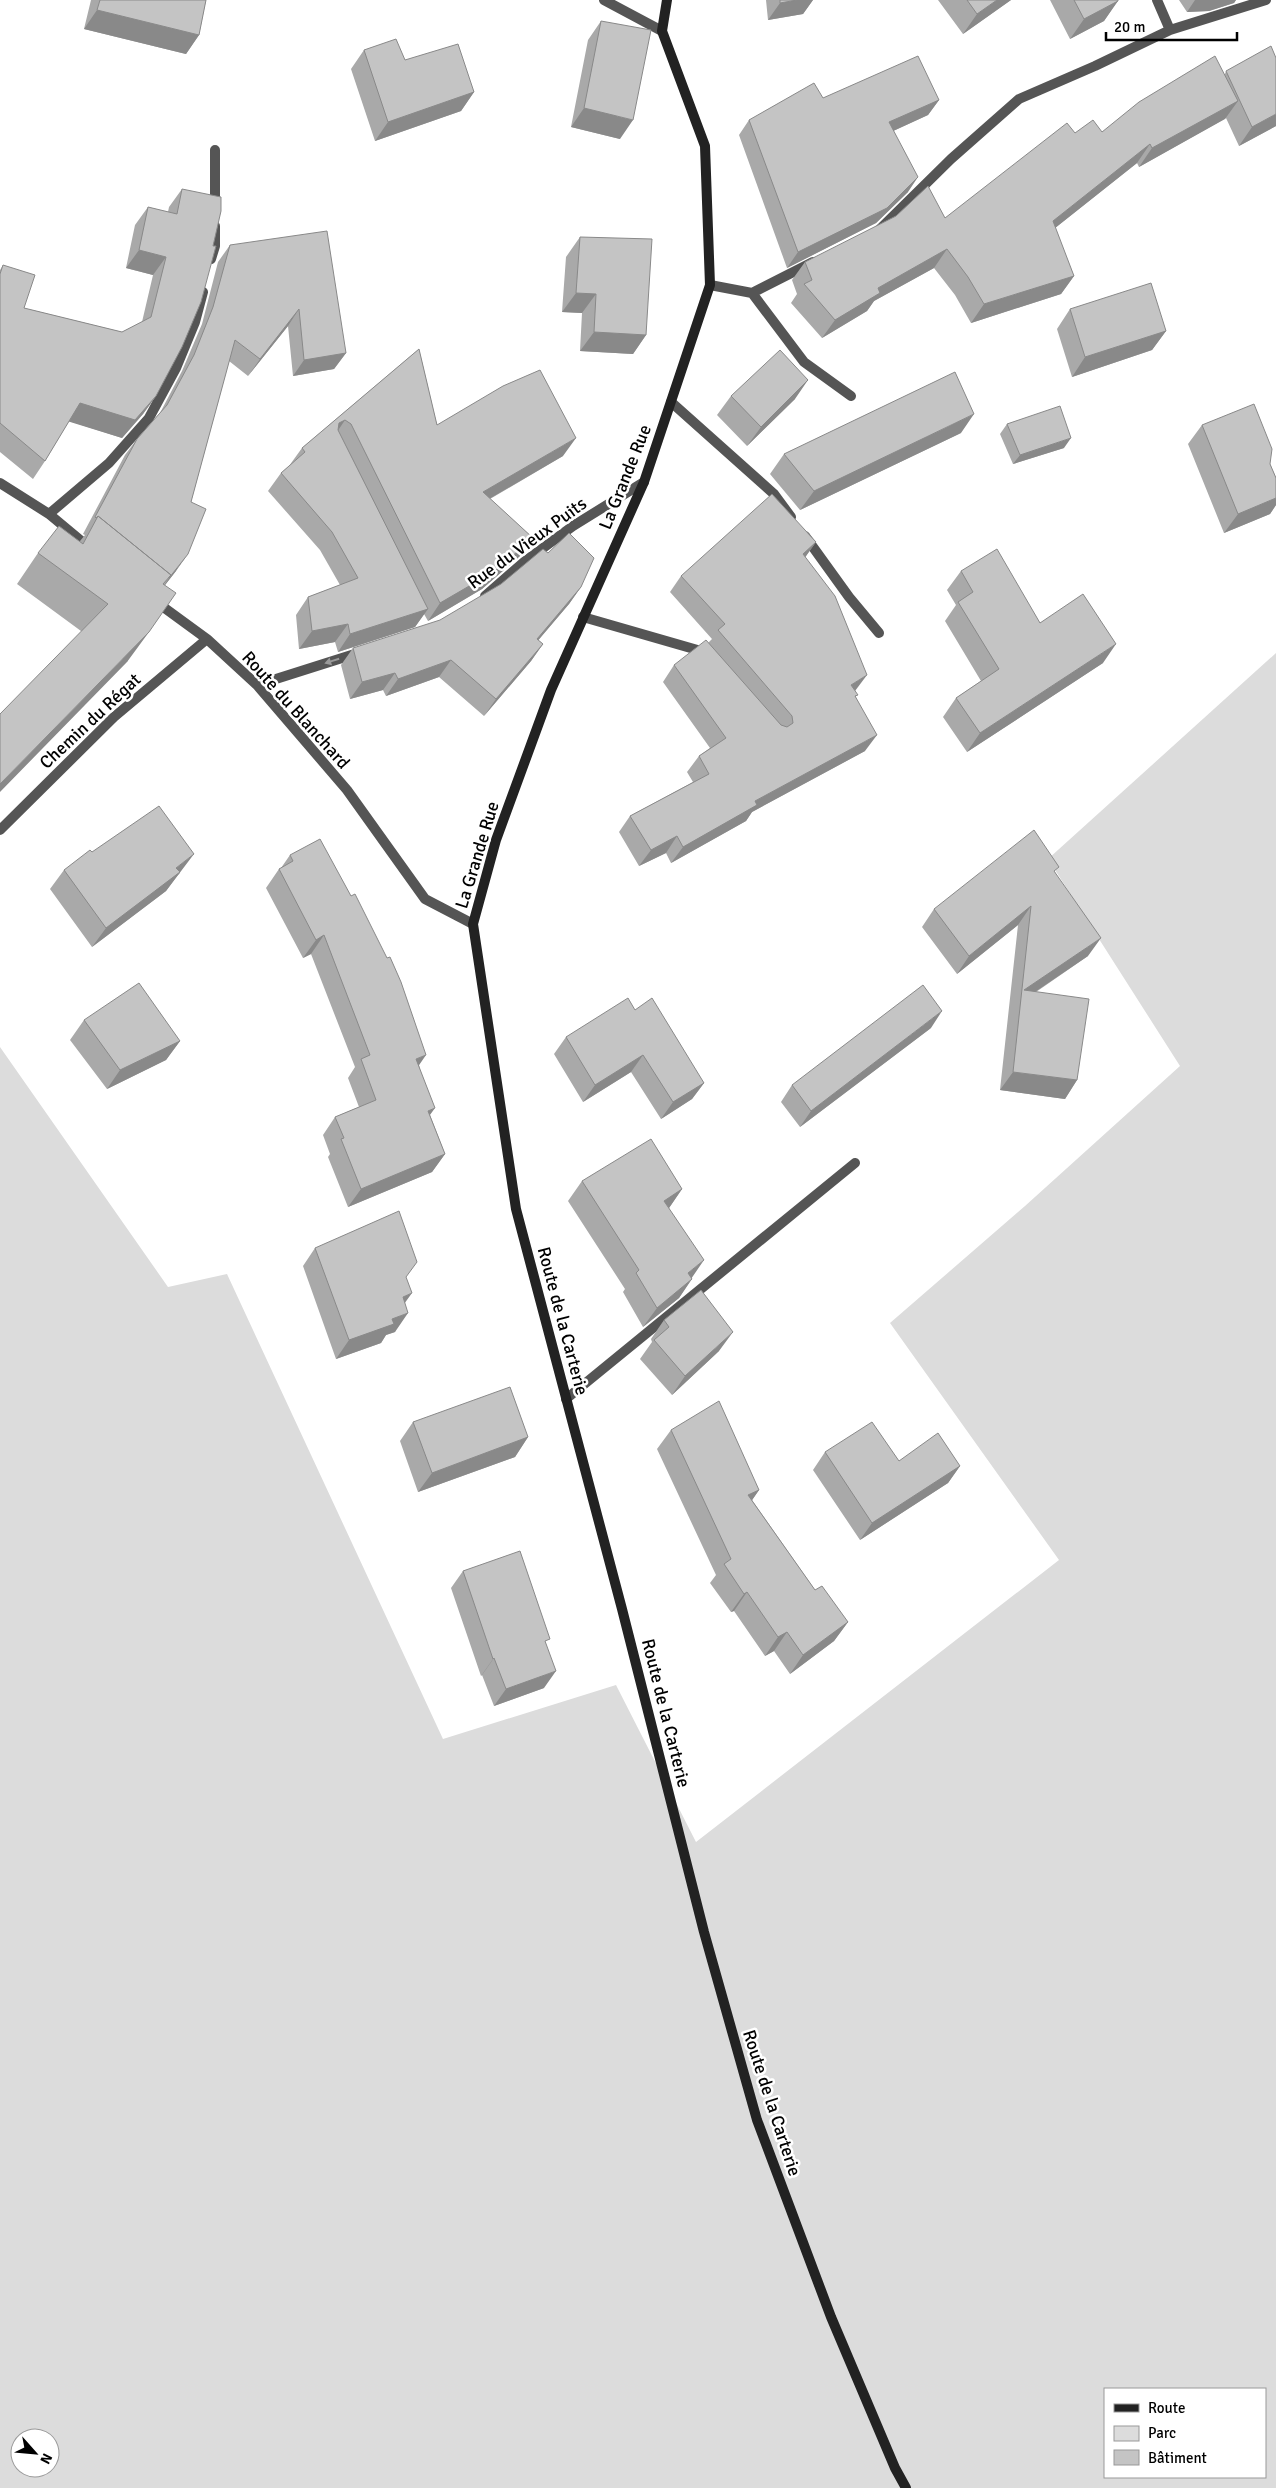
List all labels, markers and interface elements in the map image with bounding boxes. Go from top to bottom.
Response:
scale bar [1106,10,1237,42]
text: 20 m [1114,18,1145,36]
street label: La Grande Rue [594,421,656,533]
street label: Rue du Vieux Puits [463,492,591,594]
street label: Route du Blanchard [237,647,355,773]
one-way arrow [324,658,339,665]
street label: Chemin du Régat [35,669,145,773]
street label: La Grande Rue [450,799,504,911]
street label: Route de la Carterie [533,1244,593,1398]
street label: Route de la Carterie [637,1636,695,1790]
street label: Route de la Carterie [738,2027,806,2179]
legend [1104,2388,1266,2478]
text: Route [1148,2399,1185,2417]
text: Parc [1148,2424,1176,2442]
north arrow [10,2428,60,2478]
text: Bâtiment [1148,2449,1207,2467]
text: N [36,2450,56,2467]

